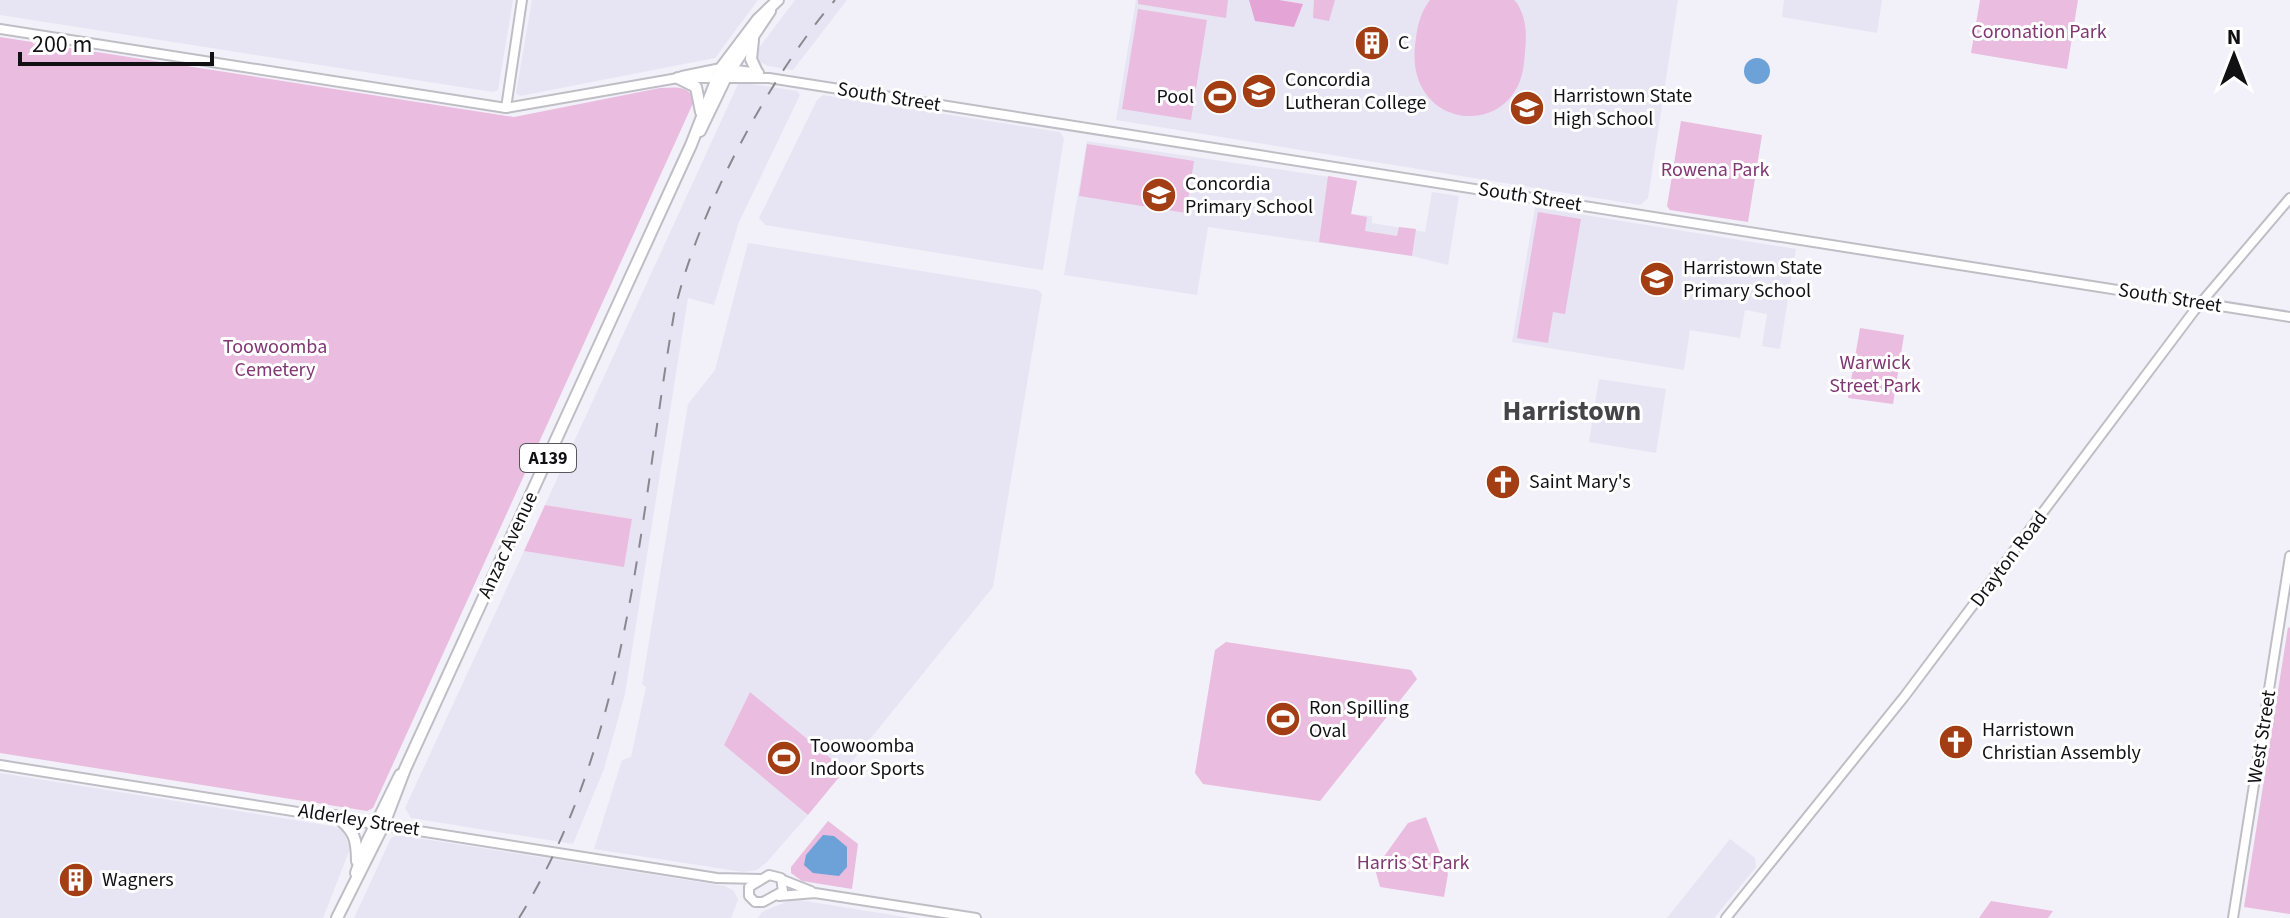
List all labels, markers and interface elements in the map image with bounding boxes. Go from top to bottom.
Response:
scale bar [20,16,212,66]
north arrow [2194,16,2274,96]
park label: Coronation Park [1971,18,2107,46]
text: N [2227,21,2241,53]
building icon: C [1353,24,1391,62]
text: 200 m [32,27,92,62]
place label: C [1398,29,1409,57]
place label: Concordia Lutheran College [1285,66,1426,117]
school or university icon: Concordia Lutheran College [1240,72,1278,110]
street label: South Street [835,75,943,119]
sports icon: Pool [1201,78,1239,116]
place label: Harristown State High School [1553,82,1692,133]
place label: Pool [1156,83,1194,111]
school or university icon: Harristown State High School [1508,89,1546,127]
park label: Rowena Park [1661,156,1769,184]
place label: Concordia Primary School [1185,170,1313,221]
street label: South Street [1476,175,1584,219]
school or university icon: Concordia Primary School [1140,176,1178,214]
place label: Harristown State Primary School [1683,254,1822,305]
school or university icon: Harristown State Primary School [1638,260,1676,298]
street label: South Street [2116,276,2224,320]
park label: Toowoomba Cemetery [223,333,327,384]
park label: Warwick Street Park [1829,349,1921,400]
district label: Harristown [1503,391,1641,431]
road number: A139 [520,444,576,472]
church icon: Saint Mary's [1484,463,1522,501]
place label: Saint Mary's [1529,468,1631,496]
street label: Anzac Avenue [471,487,545,603]
street label: Drayton Road [1964,505,2054,613]
street label: West Street [2241,688,2283,786]
place label: Ron Spilling Oval [1309,694,1409,745]
sports icon: Ron Spilling Oval [1264,700,1302,738]
place label: Harristown Christian Assembly [1982,716,2142,767]
church icon: Harristown Christian Assembly [1937,723,1975,761]
place label: Toowoomba Indoor Sports [810,732,924,783]
sports icon: Toowoomba Indoor Sports [765,739,803,777]
street label: Alderley Street [296,797,422,843]
park label: Harris St Park [1357,849,1469,877]
building icon: Wagners [57,861,95,899]
place label: Wagners [102,866,174,894]

